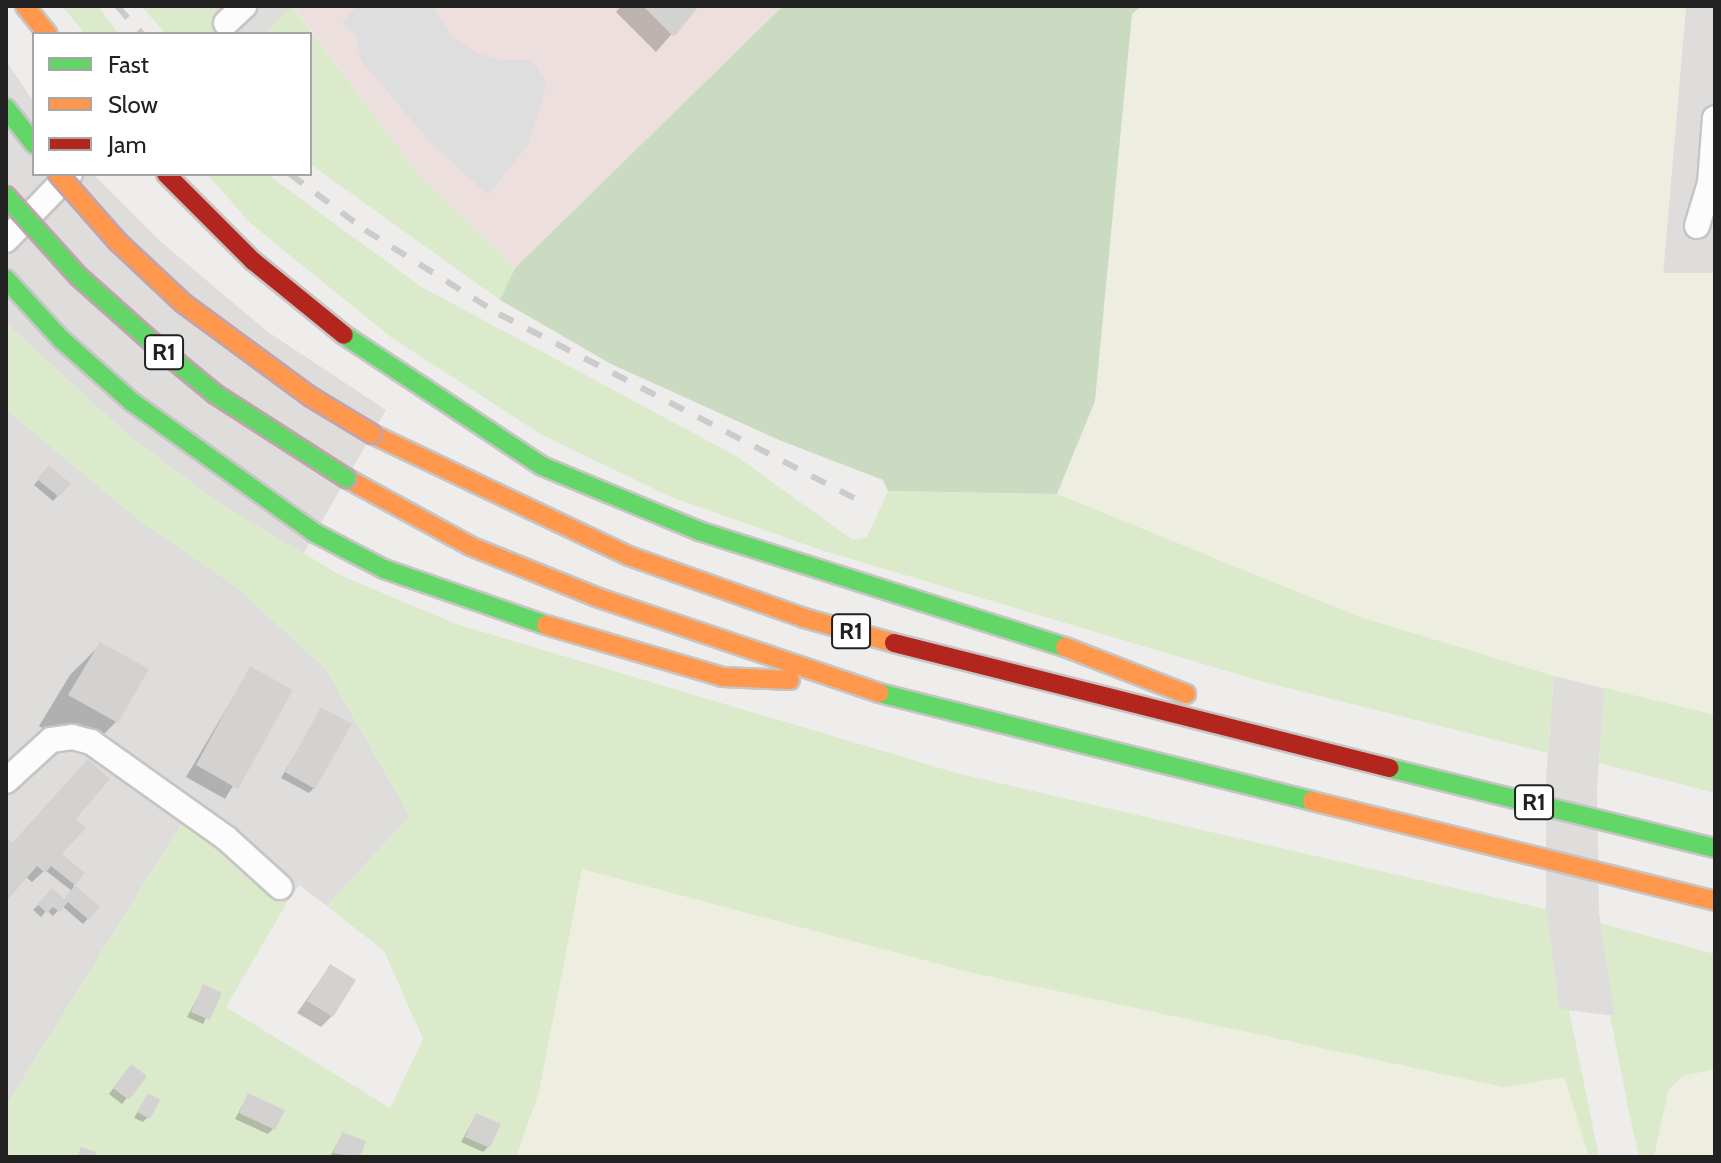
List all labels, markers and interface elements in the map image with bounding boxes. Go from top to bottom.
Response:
legend [32,32,312,176]
text: Fast [108,50,149,79]
text: Slow [108,90,158,119]
text: Jam [108,130,146,159]
road number: R1 [144,332,184,372]
road number: R1 [831,611,871,651]
road number: R1 [1514,782,1554,822]

